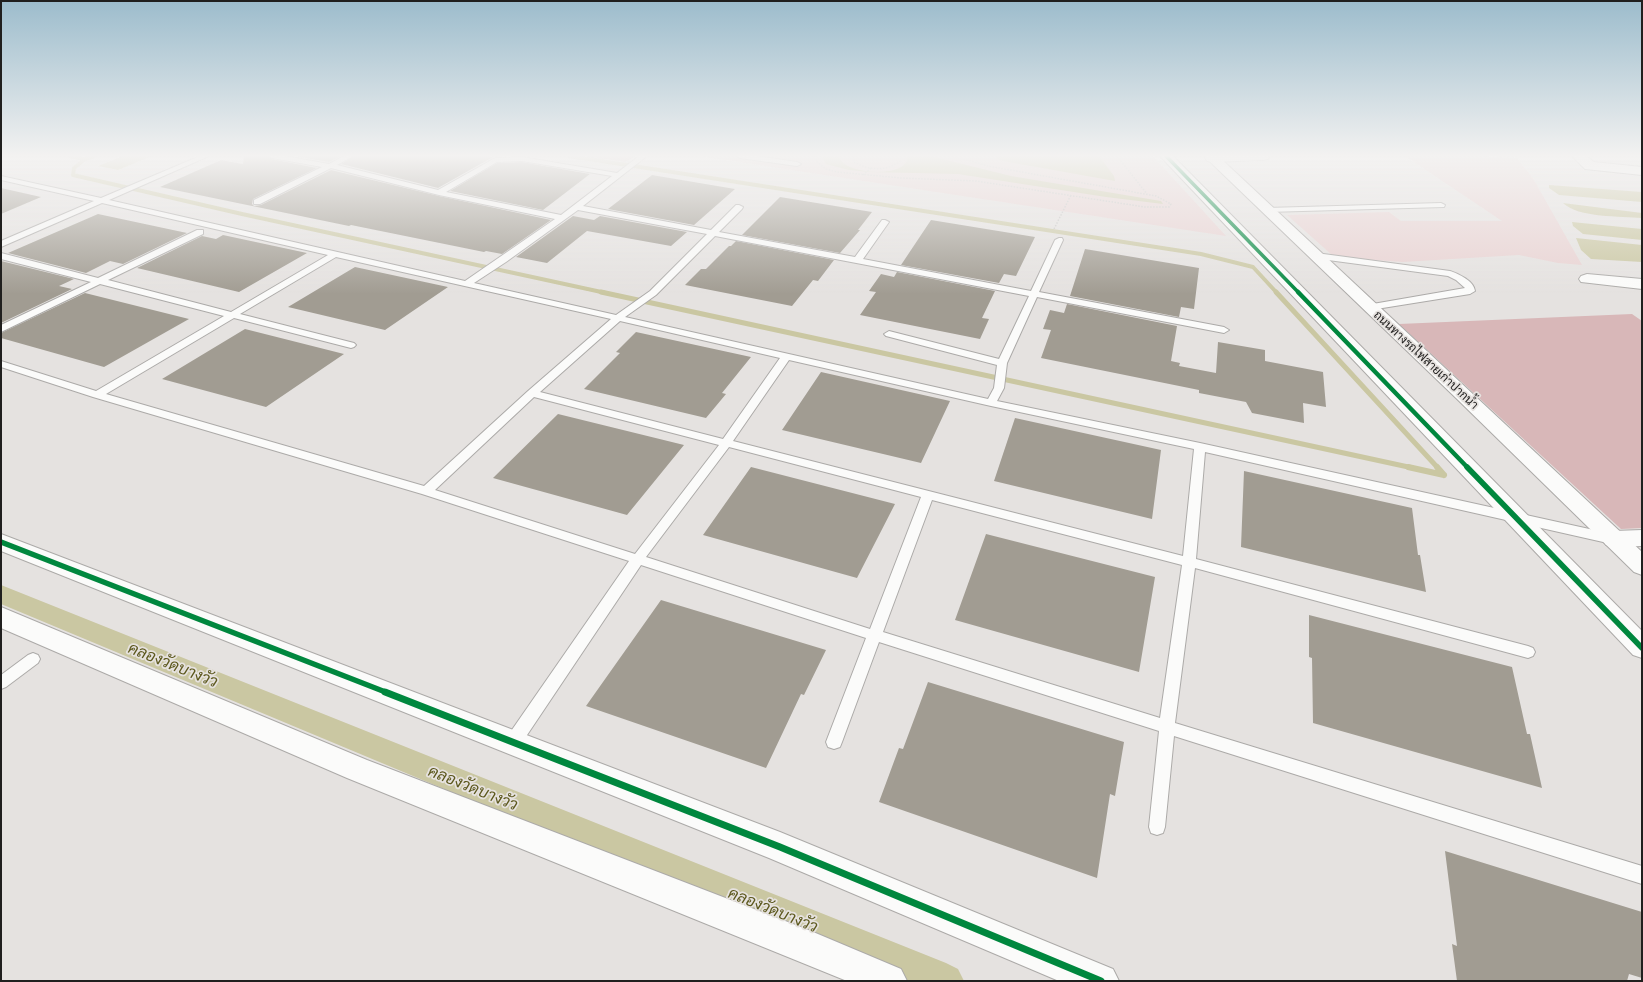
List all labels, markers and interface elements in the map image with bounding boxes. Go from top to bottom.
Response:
street label: ถนนทางรถไฟสายเก่าปากน้ำ [1371,308,1481,412]
water label: คลองวัดบางวัว [125,638,221,692]
water label: คลองวัดบางวัว [425,761,521,815]
water label: คลองวัดบางวัว [725,883,821,937]

